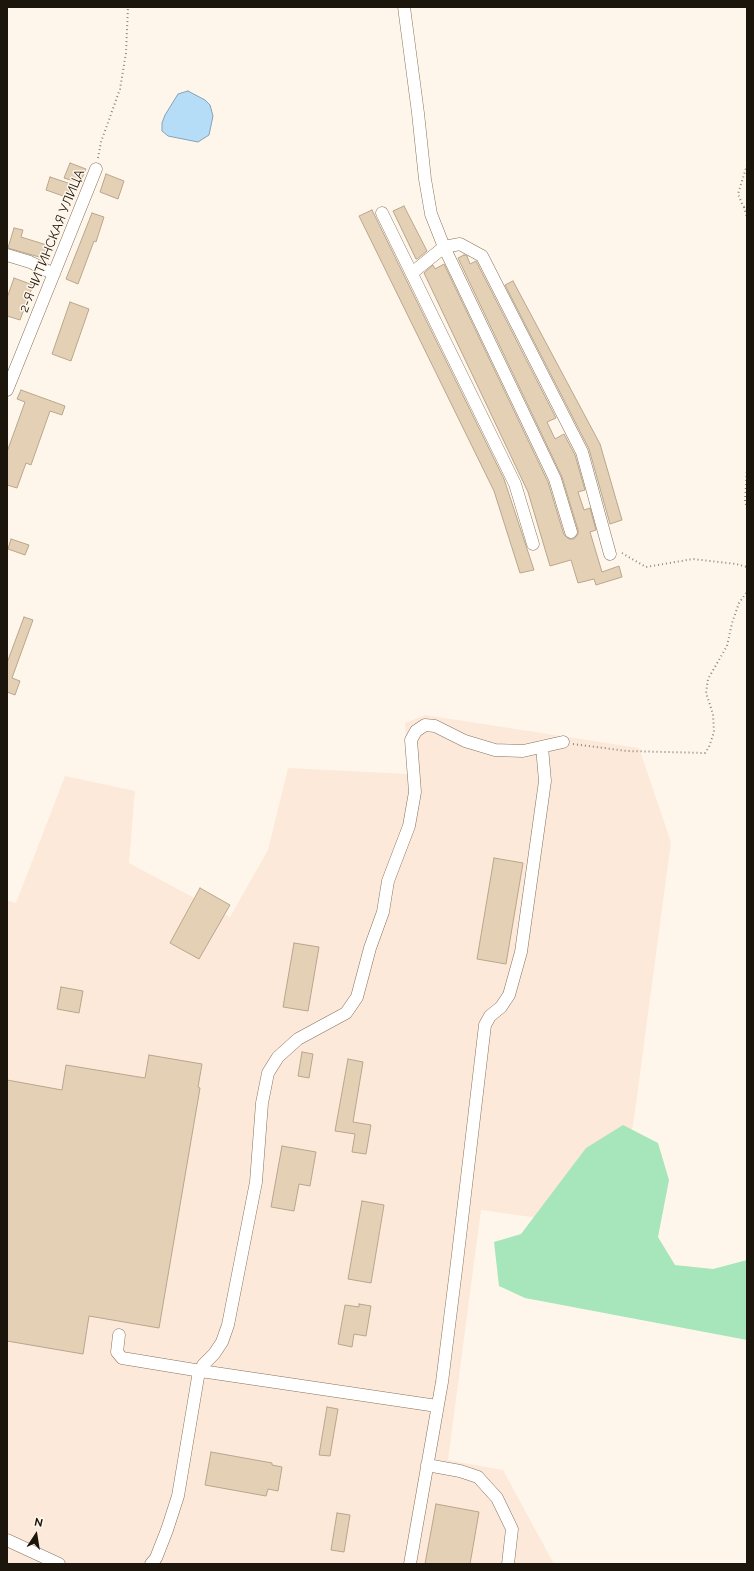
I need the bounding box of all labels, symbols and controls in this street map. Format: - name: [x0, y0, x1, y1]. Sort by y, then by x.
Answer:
- street label: 2-Я ЧИТИНСКАЯ УЛИЦА: [16, 167, 88, 315]
- north arrow: [16, 1515, 56, 1555]
- text: N: [33, 1516, 44, 1530]

